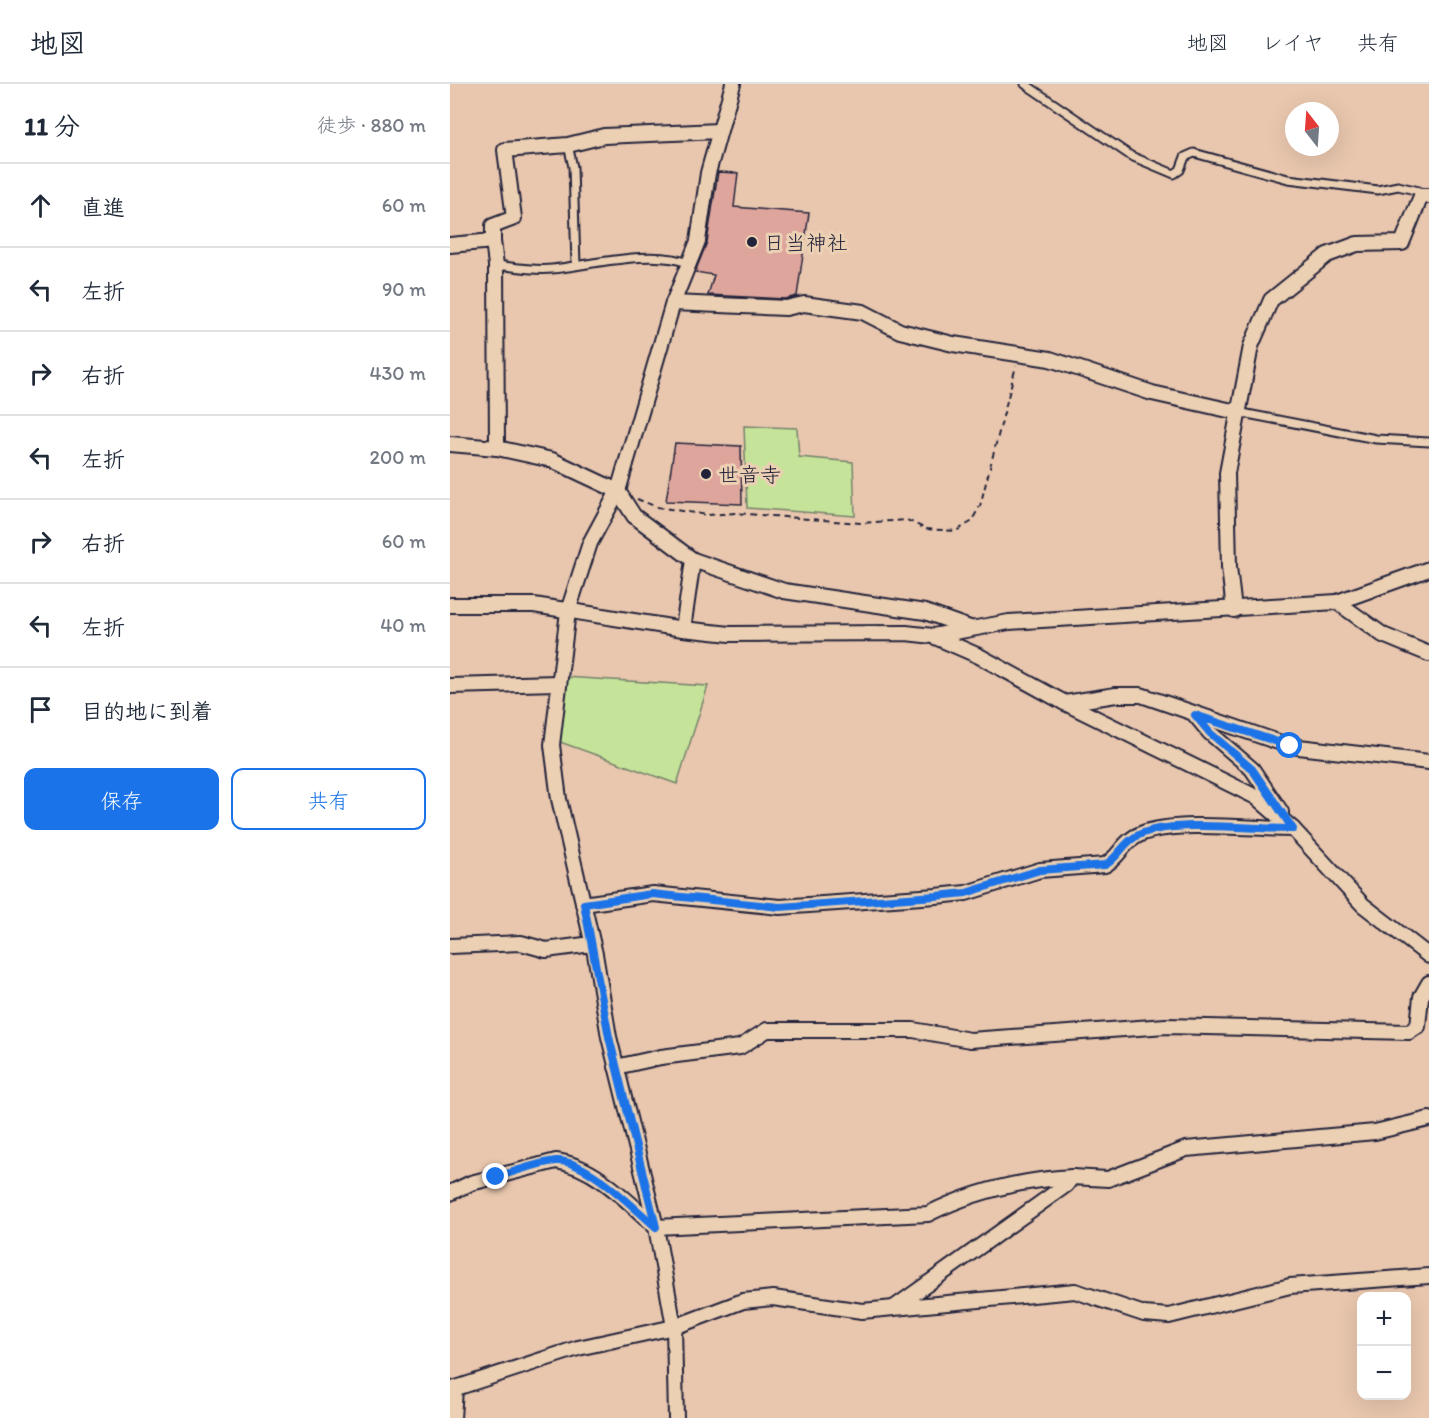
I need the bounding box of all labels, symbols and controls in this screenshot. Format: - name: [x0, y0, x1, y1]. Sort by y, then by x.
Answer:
- text: 地図: [30, 26, 86, 60]
- text: 地図: [1187, 30, 1229, 55]
- text: レイヤ: [1262, 30, 1324, 55]
- text: 共有: [1357, 30, 1399, 55]
- north arrow: [1285, 102, 1339, 156]
- text: 11 分: [24, 110, 80, 142]
- text: 徒歩 · 880 m: [317, 113, 426, 137]
- icon: ahead: [24, 189, 57, 222]
- text: 60 m: [382, 193, 426, 217]
- text: 直進: [81, 194, 125, 221]
- place label: 日当神社: [764, 230, 848, 255]
- marker: 日当神社: [745, 235, 759, 249]
- icon: left: [24, 273, 57, 306]
- text: 90 m: [382, 277, 426, 301]
- text: 左折: [81, 278, 125, 305]
- icon: right: [24, 357, 57, 390]
- text: 430 m: [369, 361, 426, 385]
- text: 右折: [81, 362, 125, 389]
- icon: left: [24, 441, 57, 474]
- text: 200 m: [370, 445, 426, 469]
- text: 左折: [81, 446, 125, 473]
- place label: 世音寺: [718, 462, 781, 487]
- marker: 世音寺: [699, 467, 713, 481]
- icon: right: [24, 525, 57, 558]
- text: 60 m: [382, 529, 426, 553]
- text: 右折: [81, 530, 125, 557]
- icon: left: [24, 609, 57, 642]
- text: 40 m: [380, 613, 426, 637]
- text: 左折: [81, 614, 125, 641]
- icon: arrive: [24, 693, 57, 726]
- text: 目的地に到着: [81, 698, 213, 725]
- route start: [1276, 732, 1302, 758]
- button: 保存: [24, 768, 219, 830]
- button: 共有: [231, 768, 426, 830]
- route end: [482, 1163, 508, 1189]
- map controls: [1357, 1292, 1411, 1400]
- button: +: [1357, 1292, 1411, 1346]
- button: −: [1357, 1346, 1411, 1400]

